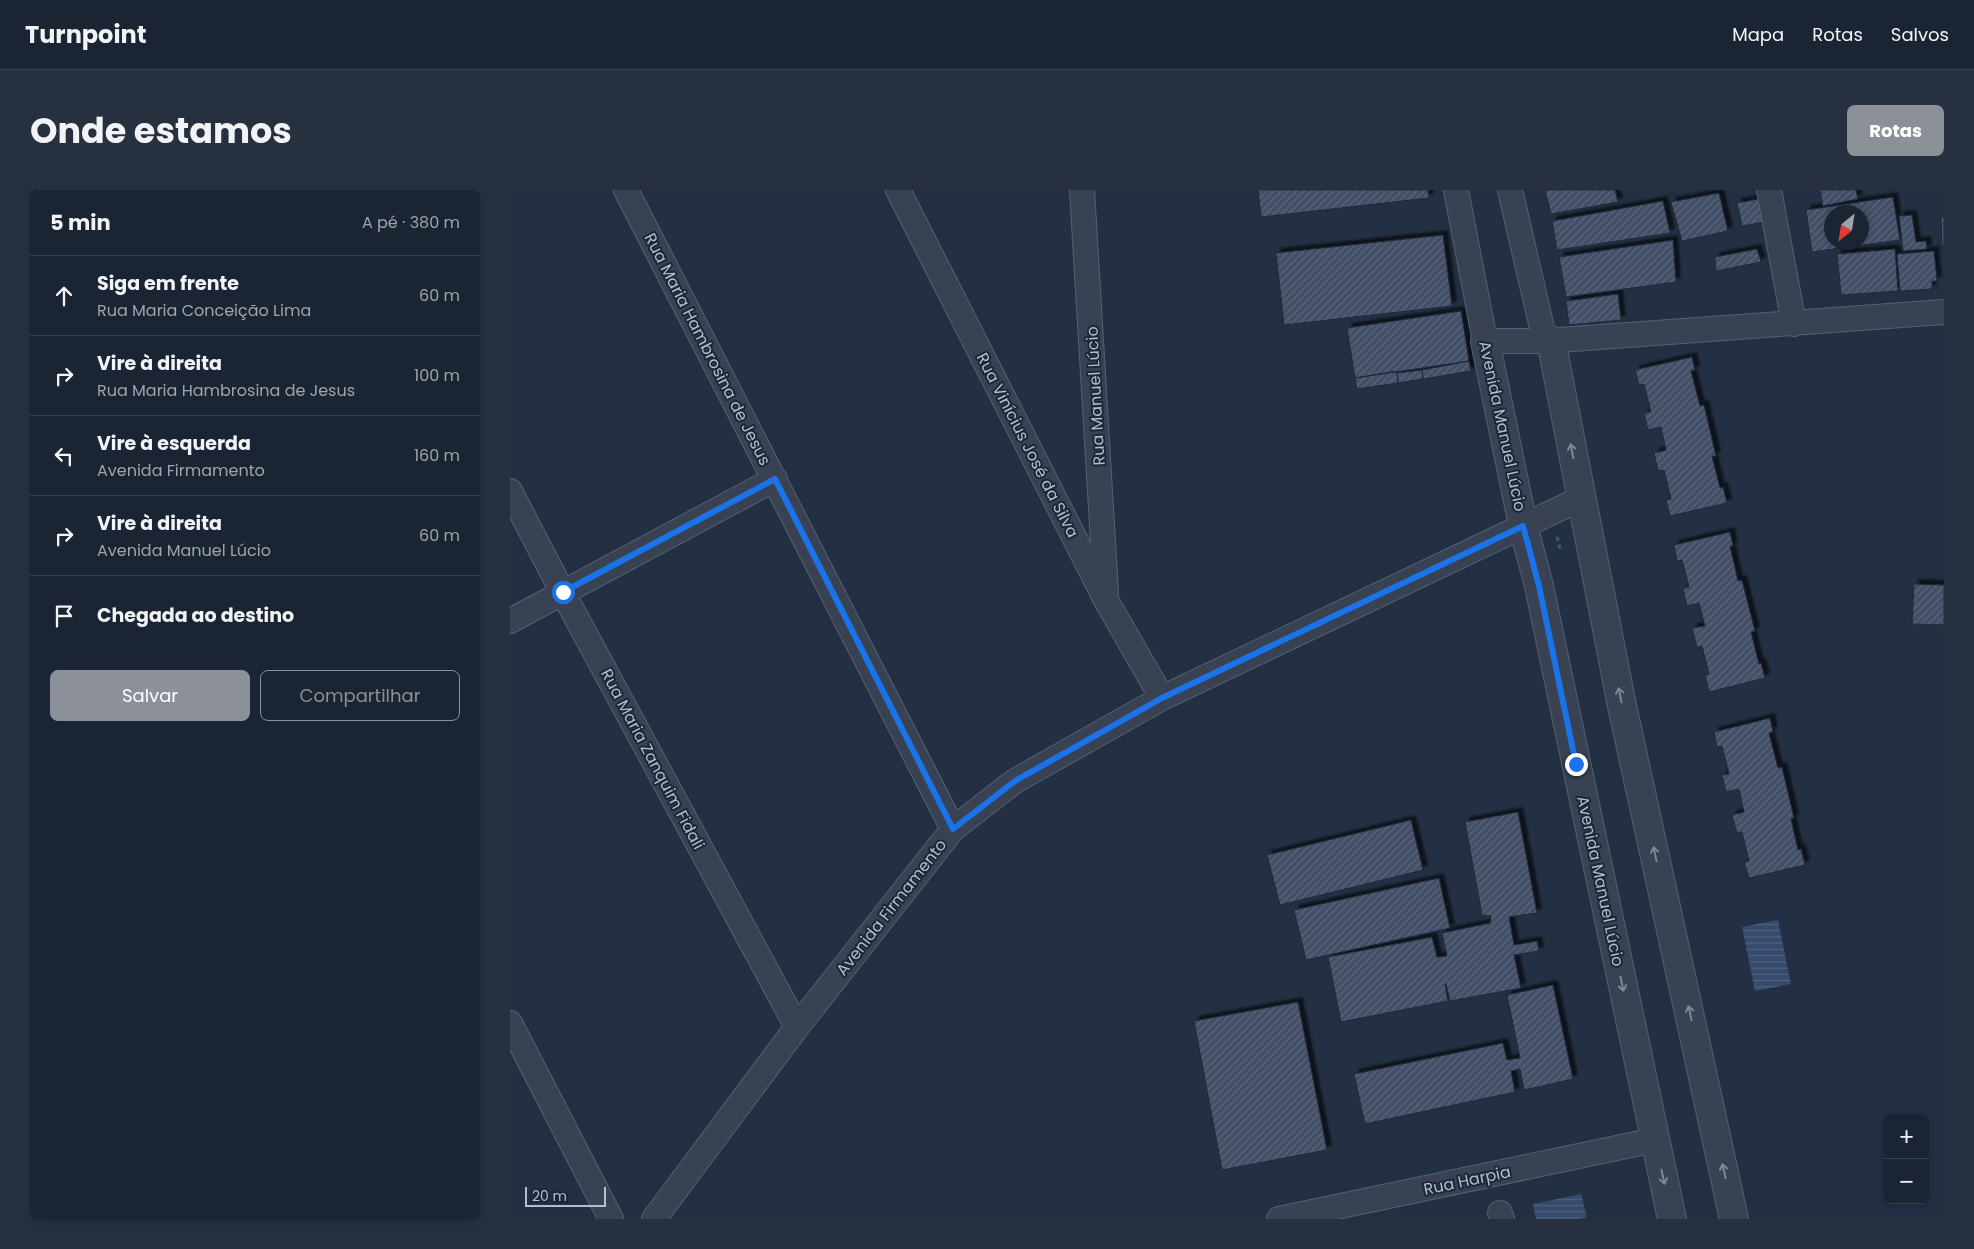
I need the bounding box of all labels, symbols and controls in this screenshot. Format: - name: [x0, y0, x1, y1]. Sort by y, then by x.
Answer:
- text: Turnpoint: [25, 18, 146, 51]
- text: Mapa: [1732, 22, 1784, 47]
- text: Rotas: [1812, 22, 1863, 47]
- text: Salvos: [1891, 22, 1949, 47]
- button: Rotas: [1847, 105, 1944, 156]
- text: Onde estamos: [30, 106, 292, 155]
- north arrow: [1824, 205, 1869, 250]
- text: 5 min: [50, 208, 111, 237]
- text: A pé · 380 m: [362, 211, 460, 234]
- street label: Rua Maria Hambrosina de Jesus: [639, 229, 776, 469]
- text: Siga em frente: [97, 270, 239, 297]
- icon: ahead: [50, 282, 78, 310]
- text: 60 m: [419, 284, 460, 307]
- text: Rua Maria Conceição Lima: [97, 299, 311, 322]
- street label: Rua Manuel Lúcio: [1080, 326, 1111, 466]
- street label: Avenida Manuel Lúcio: [1473, 339, 1532, 514]
- street label: Rua Vinícius José da Silva: [971, 349, 1084, 542]
- text: Vire à direita: [97, 350, 222, 377]
- icon: right: [50, 362, 78, 390]
- text: 100 m: [414, 364, 460, 387]
- text: Rua Maria Hambrosina de Jesus: [97, 379, 355, 402]
- text: Vire à esquerda: [97, 430, 251, 457]
- icon: left: [50, 442, 78, 470]
- one-way arrow: [1567, 443, 1577, 459]
- text: 160 m: [414, 444, 460, 467]
- text: Avenida Firmamento: [97, 459, 265, 482]
- text: Vire à direita: [97, 510, 222, 537]
- icon: right: [50, 522, 78, 550]
- text: 60 m: [419, 524, 460, 547]
- text: Avenida Manuel Lúcio: [97, 539, 271, 562]
- route start: [552, 581, 575, 604]
- icon: arrive: [50, 602, 78, 630]
- text: Chegada ao destino: [97, 602, 294, 629]
- street label: Rua Maria Zanquim Fidali: [595, 665, 710, 854]
- button: Salvar: [50, 670, 250, 721]
- button: Compartilhar: [260, 670, 460, 721]
- one-way arrow: [1615, 687, 1624, 703]
- route end: [1565, 753, 1588, 776]
- street label: Avenida Manuel Lúcio: [1571, 794, 1630, 969]
- street label: Avenida Firmamento: [831, 834, 952, 980]
- one-way arrow: [1650, 846, 1659, 862]
- one-way arrow: [1618, 975, 1628, 991]
- one-way arrow: [1684, 1005, 1694, 1021]
- map controls: [1884, 1114, 1929, 1204]
- button: +: [1884, 1114, 1929, 1159]
- button: −: [1884, 1159, 1929, 1204]
- street label: Rua Harpia: [1421, 1160, 1513, 1201]
- one-way arrow: [1719, 1164, 1728, 1180]
- one-way arrow: [1659, 1168, 1668, 1184]
- scale bar: [525, 1184, 606, 1207]
- text: 20 m: [532, 1186, 567, 1206]

